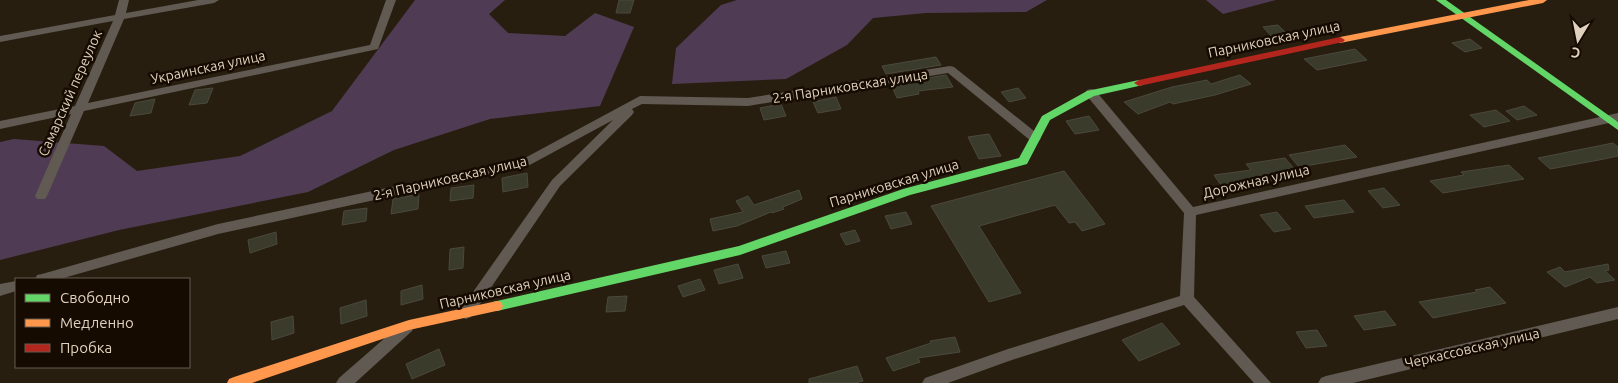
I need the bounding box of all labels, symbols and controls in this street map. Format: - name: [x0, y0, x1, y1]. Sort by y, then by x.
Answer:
- north arrow: [1553, 15, 1603, 65]
- street label: Парниковская улица: [1207, 17, 1341, 61]
- street label: Самарский переулок: [35, 27, 105, 159]
- text: С: [1570, 44, 1582, 61]
- street label: Украинская улица: [149, 47, 267, 87]
- street label: 2-я Парниковская улица: [771, 66, 929, 106]
- street label: 2-я Парниковская улица: [372, 153, 528, 203]
- street label: Парниковская улица: [827, 156, 961, 210]
- street label: Дорожная улица: [1201, 161, 1311, 201]
- street label: Парниковская улица: [438, 266, 572, 312]
- legend: [15, 278, 190, 368]
- text: Свободно: [60, 289, 130, 306]
- text: Медленно: [60, 314, 134, 331]
- street label: Черкассовская улица: [1403, 325, 1541, 371]
- text: Пробка: [60, 339, 112, 356]

